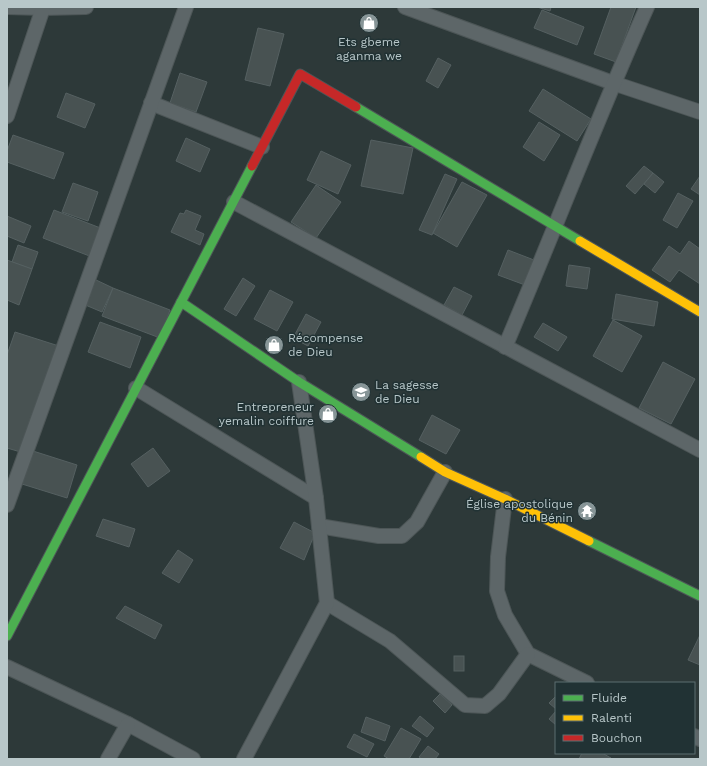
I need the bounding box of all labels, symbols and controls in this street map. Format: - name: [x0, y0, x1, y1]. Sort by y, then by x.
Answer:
- shop icon: Ets gbeme aganma we: [358, 12, 380, 34]
- place label: Ets gbeme aganma we: [336, 35, 402, 63]
- place label: Récompense de Dieu: [288, 331, 363, 359]
- shop icon: Récompense de Dieu: [263, 334, 285, 356]
- place label: La sagesse de Dieu: [375, 378, 439, 406]
- school or university icon: La sagesse de Dieu: [350, 381, 372, 403]
- place label: Entrepreneur yemalin coiffure: [219, 400, 314, 428]
- shop icon: Entrepreneur yemalin coiffure: [317, 403, 339, 425]
- place label: Église apostolique du Bénin: [466, 497, 573, 525]
- temple icon: Église apostolique du Bénin: [576, 500, 598, 522]
- legend: [555, 682, 695, 754]
- text: Fluide: [591, 691, 627, 705]
- text: Ralenti: [591, 711, 632, 725]
- text: Bouchon: [591, 731, 642, 745]

